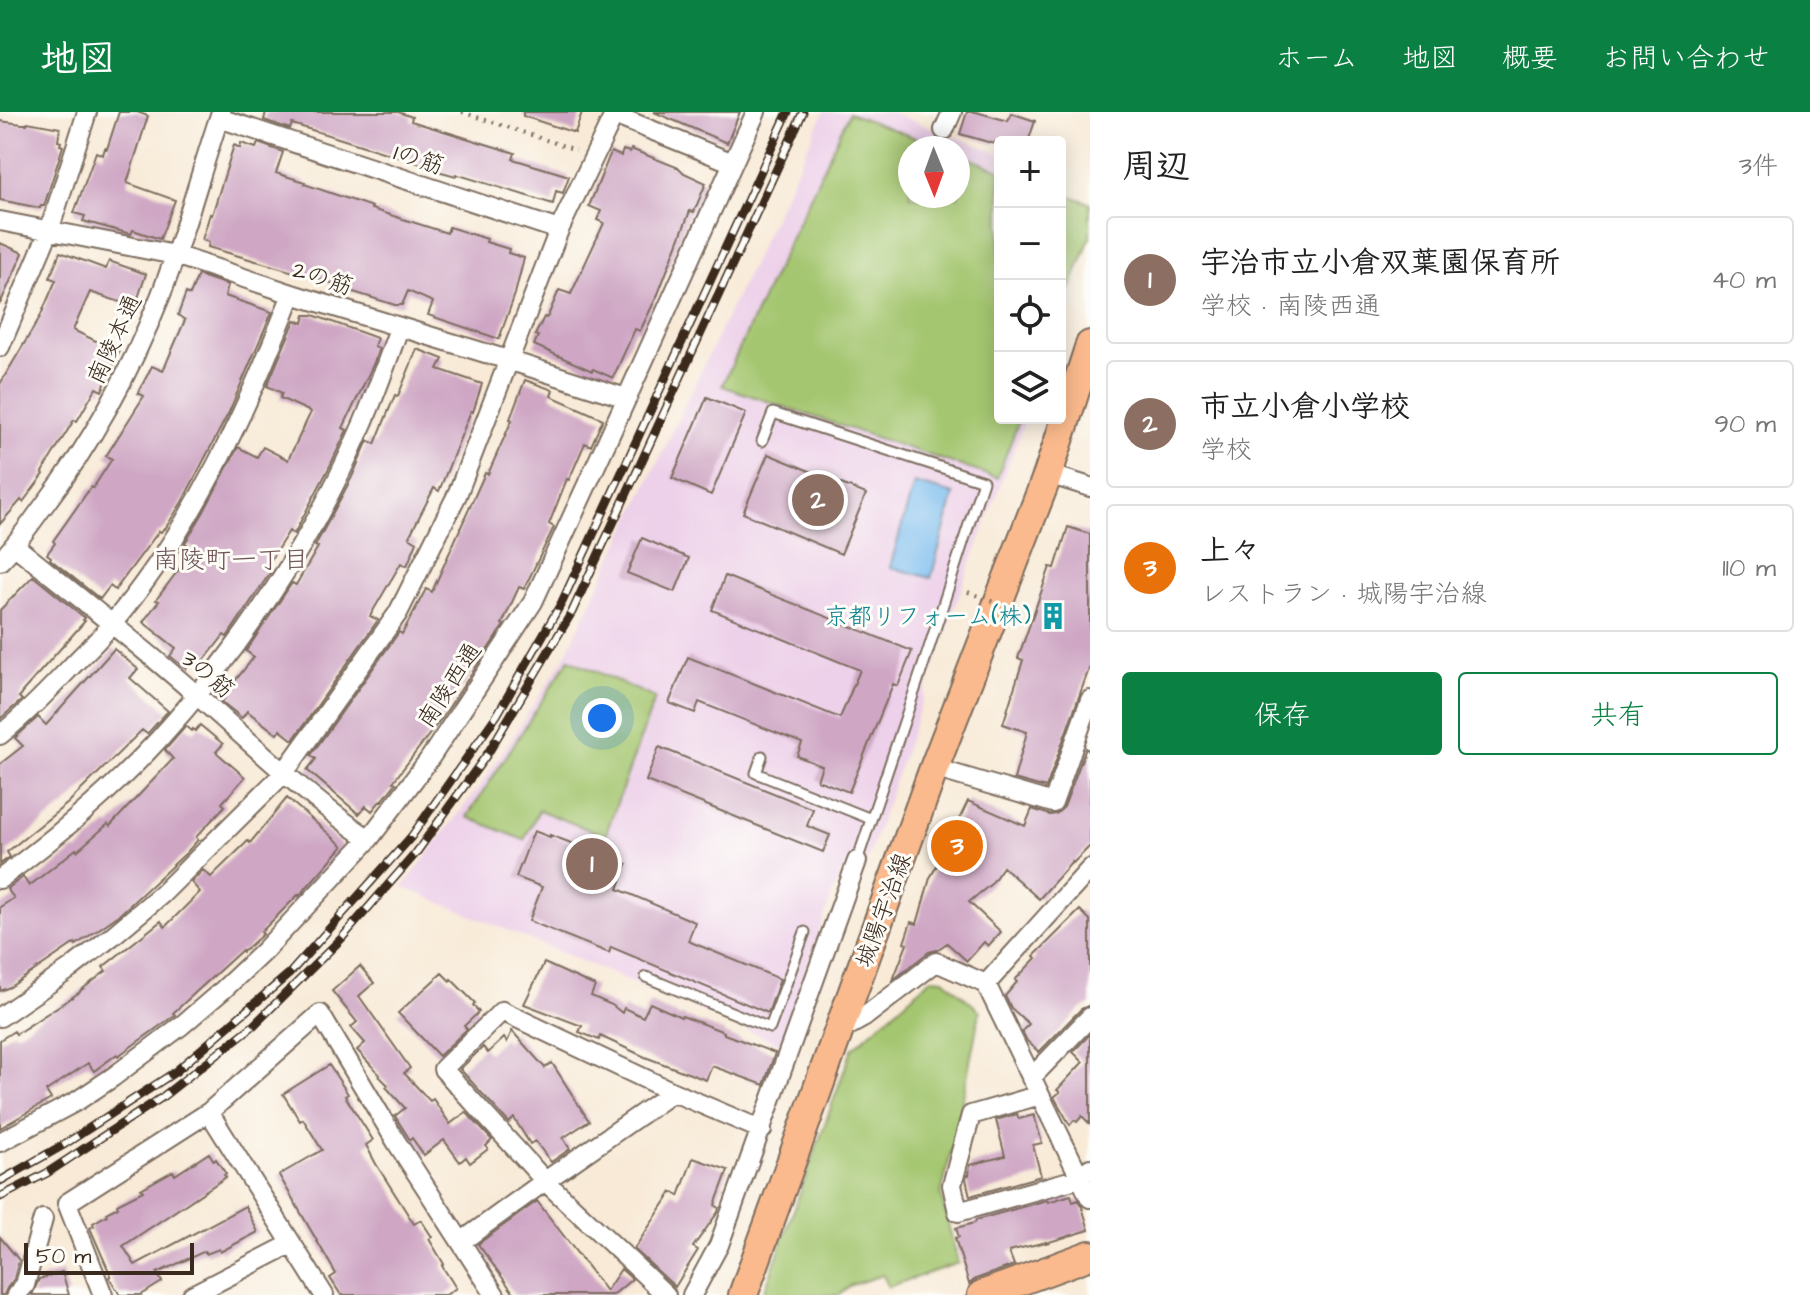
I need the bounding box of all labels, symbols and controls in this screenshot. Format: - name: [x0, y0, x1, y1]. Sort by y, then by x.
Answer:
- text: 地図: [40, 34, 116, 86]
- text: ホーム: [1275, 39, 1358, 78]
- text: 地図: [1402, 39, 1458, 78]
- text: 概要: [1502, 39, 1558, 78]
- text: お問い合わせ: [1602, 39, 1770, 78]
- street label: 1の筋: [389, 136, 448, 184]
- north arrow: [898, 136, 970, 208]
- map controls: [994, 136, 1066, 424]
- button: +: [994, 136, 1066, 208]
- text: 周辺: [1122, 143, 1190, 191]
- text: 3件: [1739, 148, 1778, 184]
- button: −: [994, 208, 1066, 280]
- text: 宇治市立小倉双葉園保育所: [1200, 242, 1560, 284]
- street label: 2の筋: [288, 253, 357, 305]
- text: 1: [1148, 262, 1152, 298]
- text: 40 m: [1711, 262, 1776, 298]
- button: locate: [994, 280, 1066, 352]
- text: 学校 · 南陵西通: [1200, 288, 1380, 324]
- street label: 南陵本通: [79, 289, 151, 390]
- button: layers: [994, 352, 1066, 424]
- text: 市立小倉小学校: [1200, 386, 1410, 428]
- text: 2: [1143, 406, 1157, 442]
- text: 90 m: [1714, 406, 1776, 442]
- text: 学校: [1200, 432, 1252, 468]
- pin: 2: [792, 470, 844, 530]
- text: 上々: [1200, 530, 1260, 572]
- district label: 南陵町一丁目: [153, 542, 309, 578]
- text: 3: [1143, 550, 1157, 586]
- text: 110 m: [1722, 550, 1776, 586]
- text: レストラン · 城陽宇治線: [1200, 576, 1487, 612]
- place label: 京都リフォーム(株): [824, 600, 1031, 634]
- building icon: 京都リフォーム(株): [1038, 601, 1068, 631]
- street label: 南陵西通: [409, 636, 490, 735]
- street label: 3の筋: [173, 642, 241, 707]
- button: 保存: [1122, 672, 1442, 755]
- button: 共有: [1458, 672, 1778, 755]
- your location: [582, 698, 622, 738]
- pin: 3: [931, 816, 983, 876]
- pin: 1: [566, 834, 618, 894]
- street label: 城陽宇治線: [847, 848, 920, 973]
- scale bar: [24, 1239, 194, 1275]
- text: 50 m: [36, 1241, 91, 1272]

